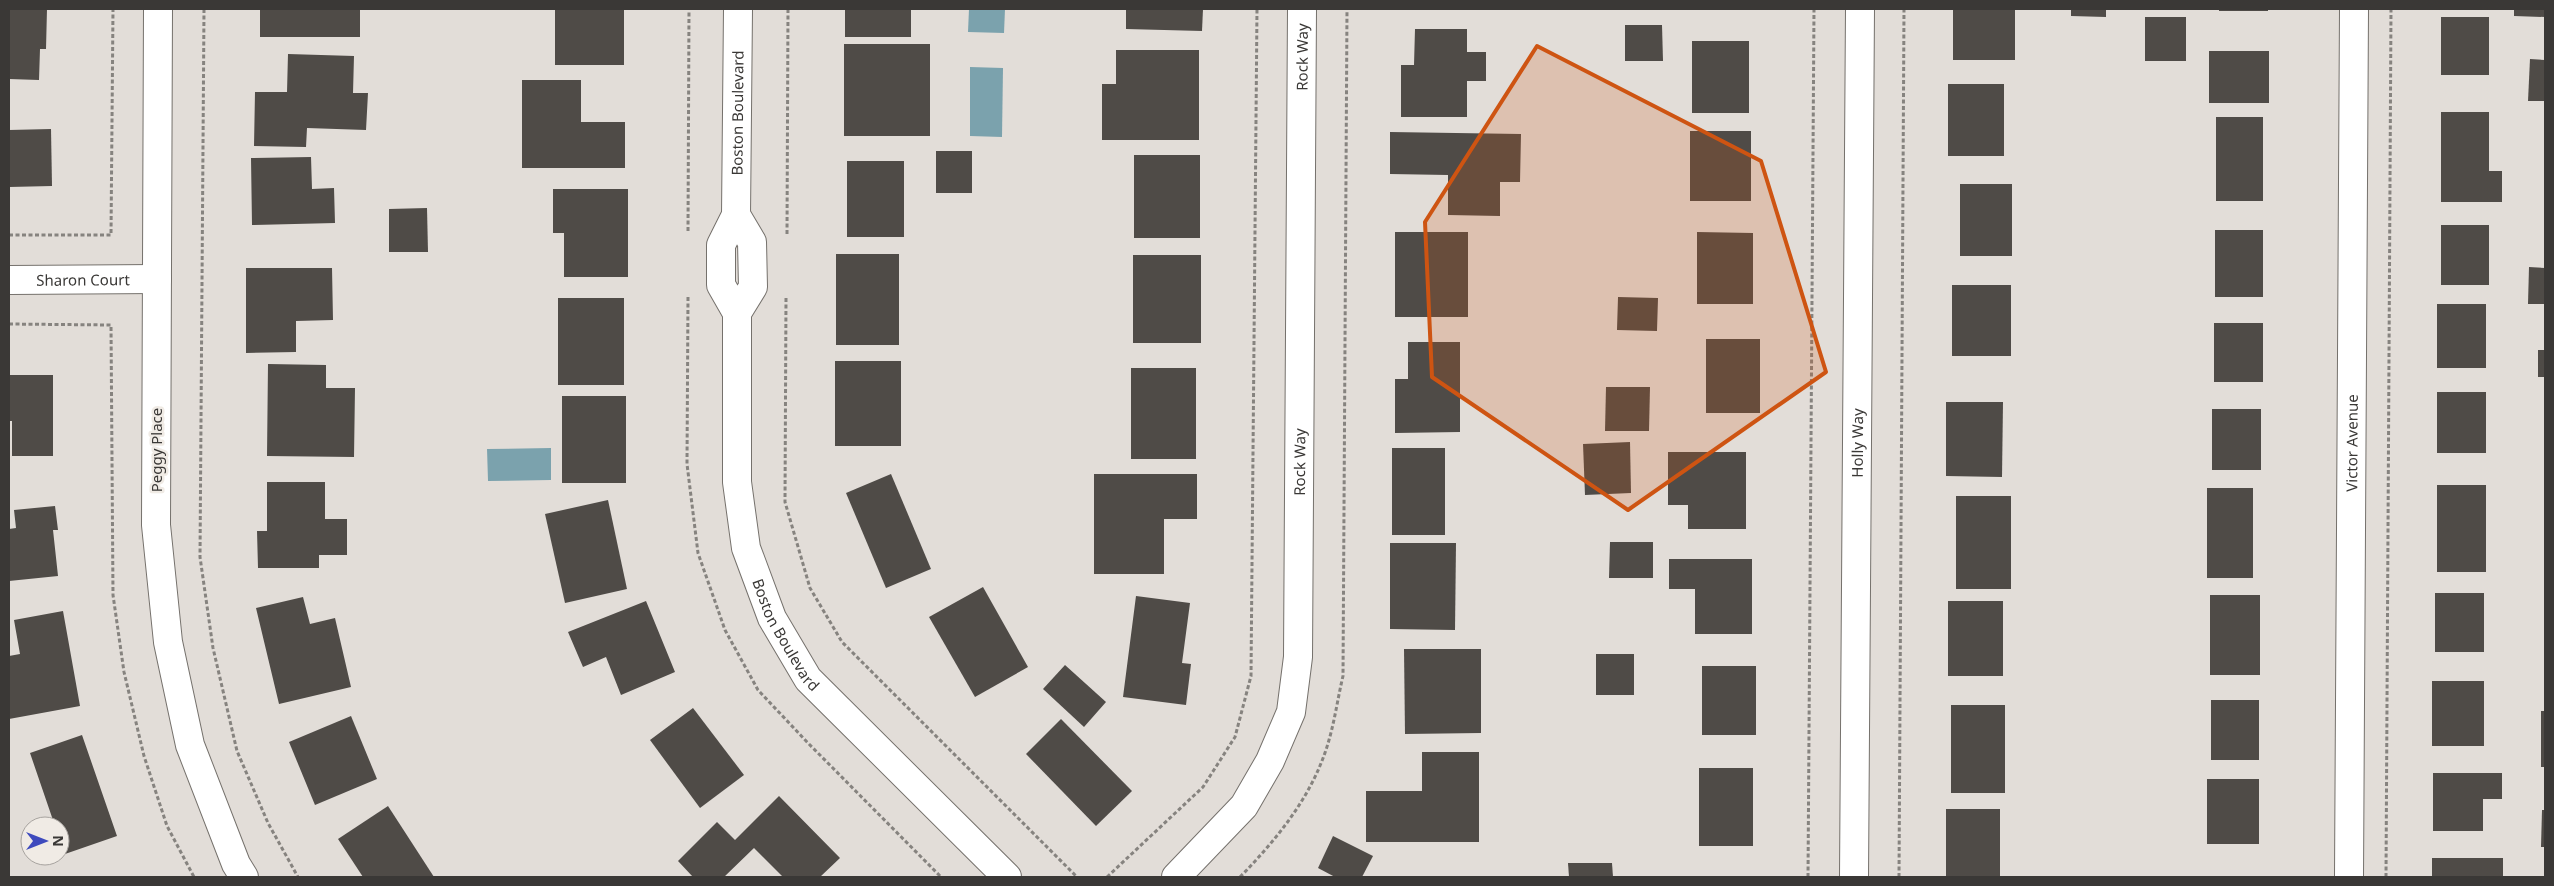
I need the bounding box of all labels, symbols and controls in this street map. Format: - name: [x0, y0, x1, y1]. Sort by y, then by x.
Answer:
- street label: Rock Way: [1291, 23, 1312, 91]
- street label: Boston Boulevard: [726, 50, 748, 176]
- street label: Sharon Court: [36, 269, 130, 290]
- street label: Victor Avenue: [2341, 394, 2362, 492]
- street label: Peggy Place: [146, 408, 166, 492]
- street label: Holly Way: [1847, 408, 1867, 478]
- street label: Rock Way: [1289, 428, 1309, 496]
- street label: Boston Boulevard: [748, 576, 824, 695]
- north arrow: [20, 816, 70, 866]
- text: N: [49, 835, 68, 847]

